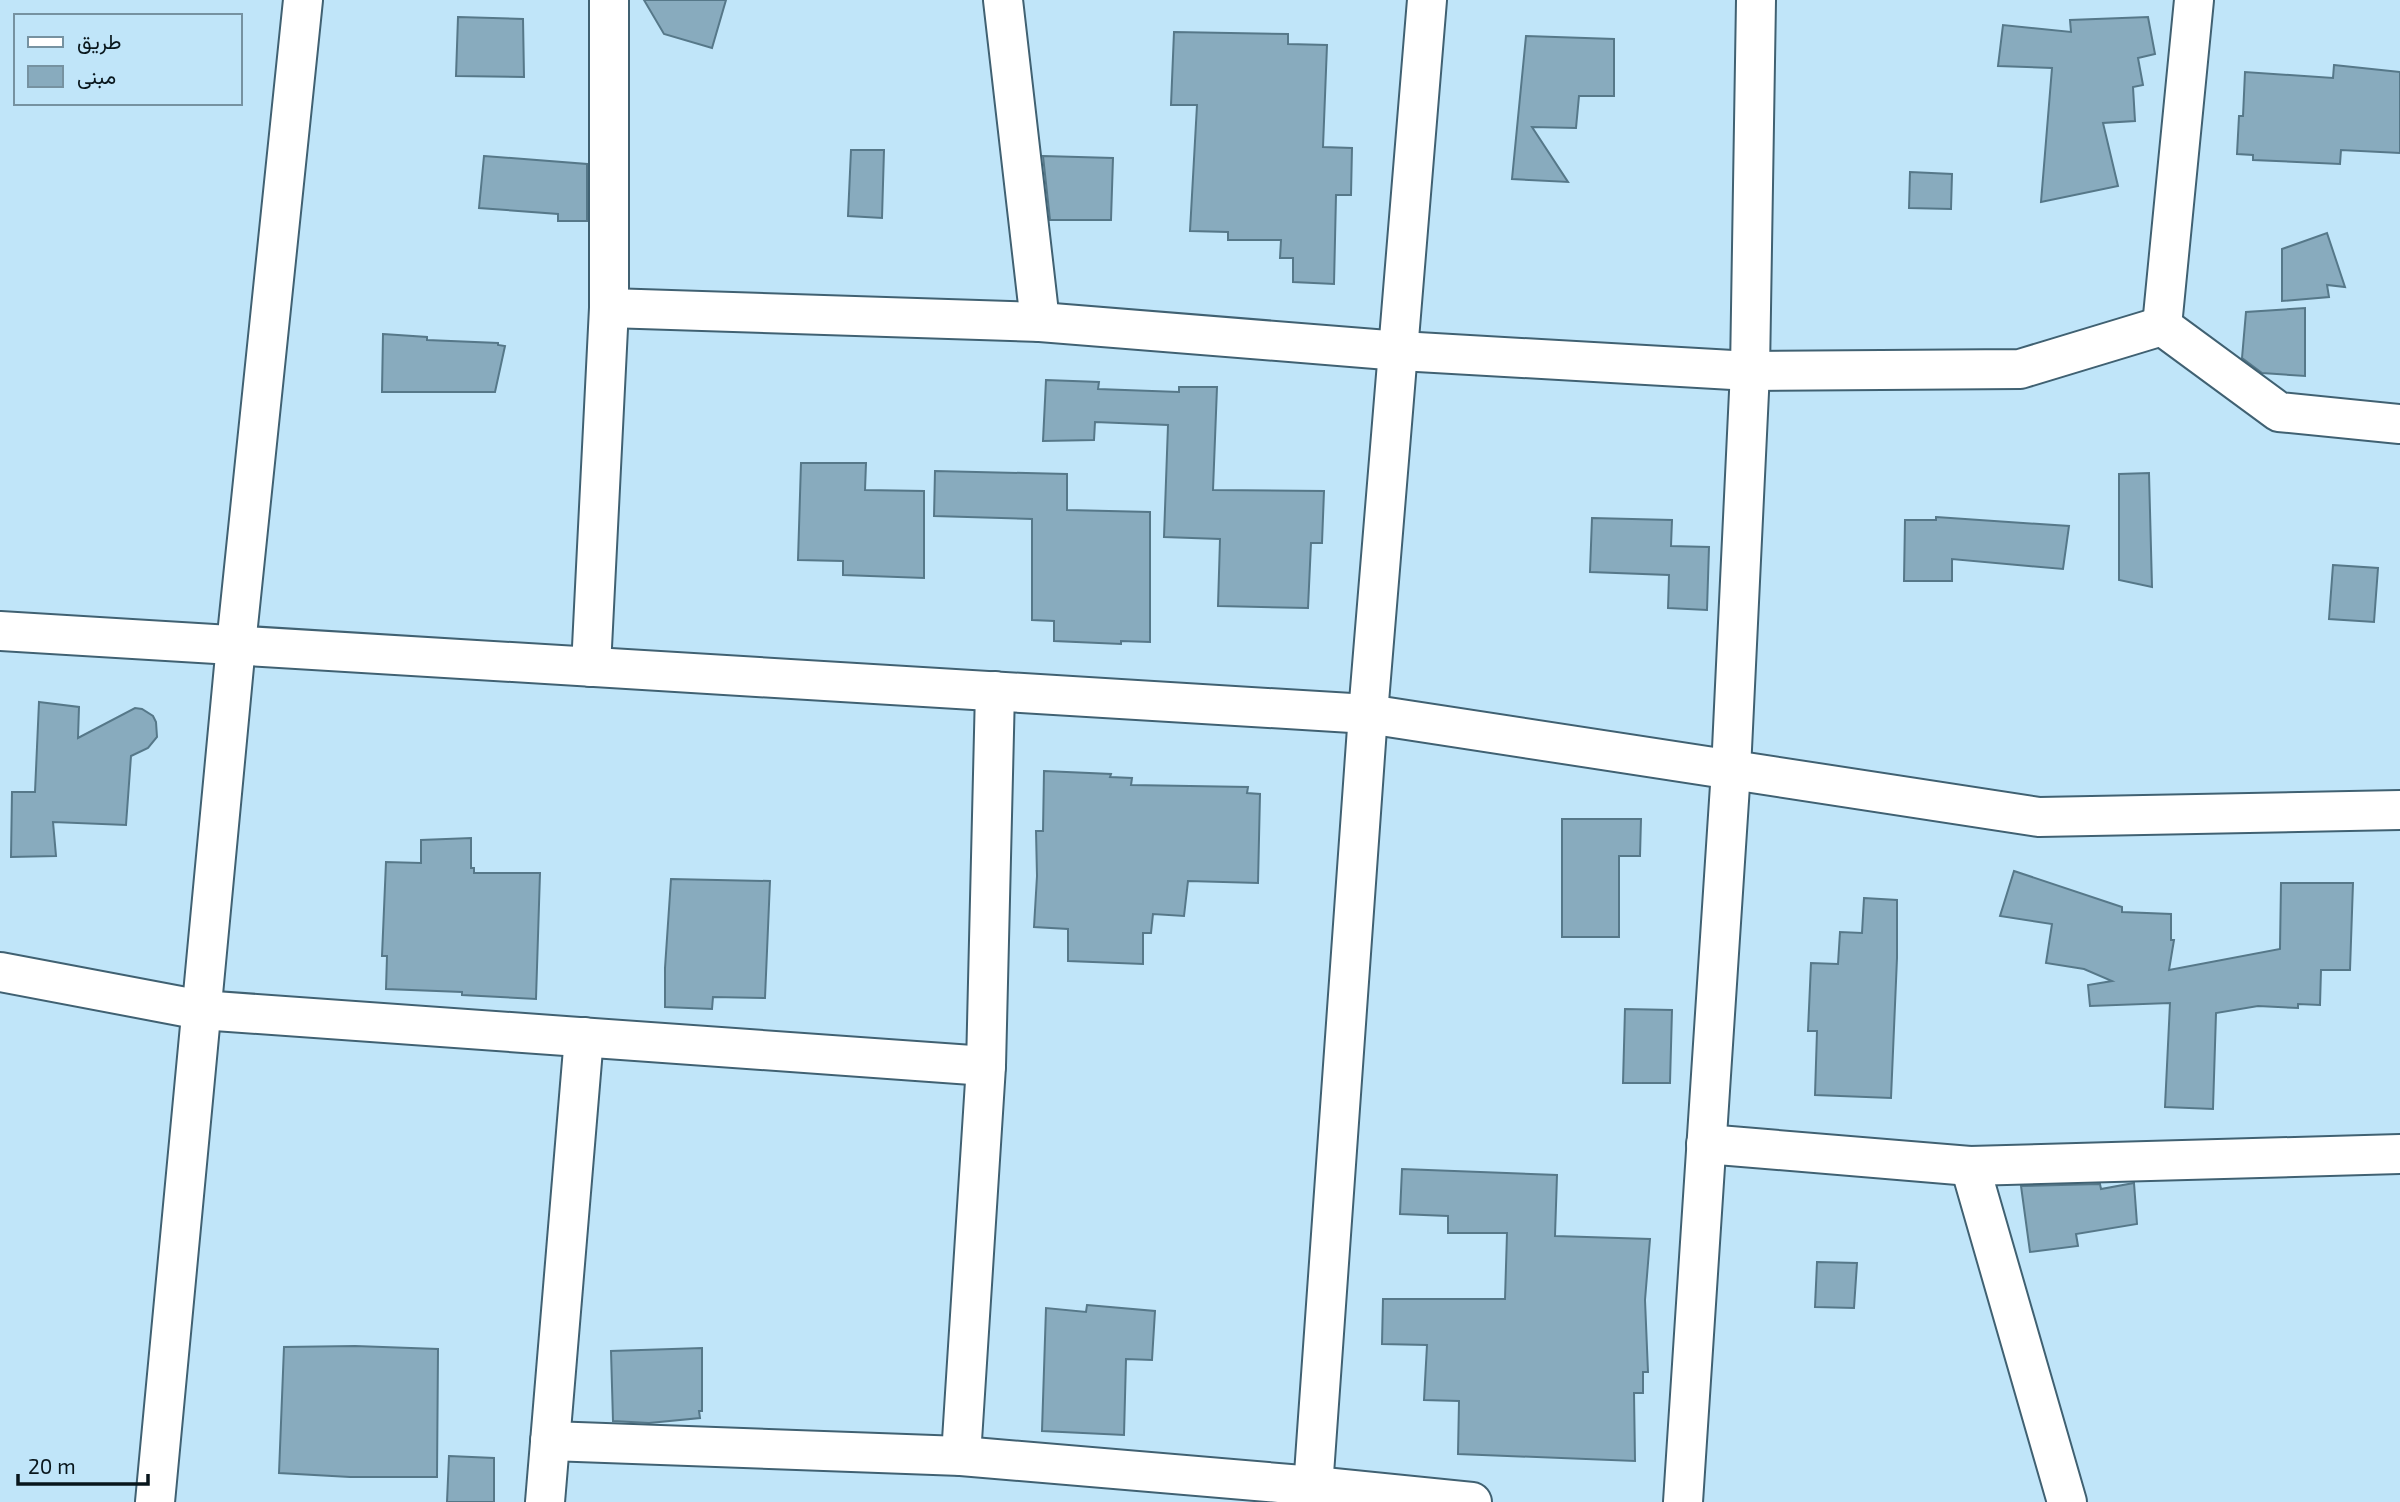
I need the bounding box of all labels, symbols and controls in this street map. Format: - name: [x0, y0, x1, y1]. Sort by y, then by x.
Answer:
- legend: [14, 14, 242, 105]
- text: طريق: [77, 28, 122, 55]
- text: مبنى: [77, 63, 116, 89]
- scale bar: [18, 1442, 147, 1486]
- text: 20 m: [28, 1453, 76, 1478]

